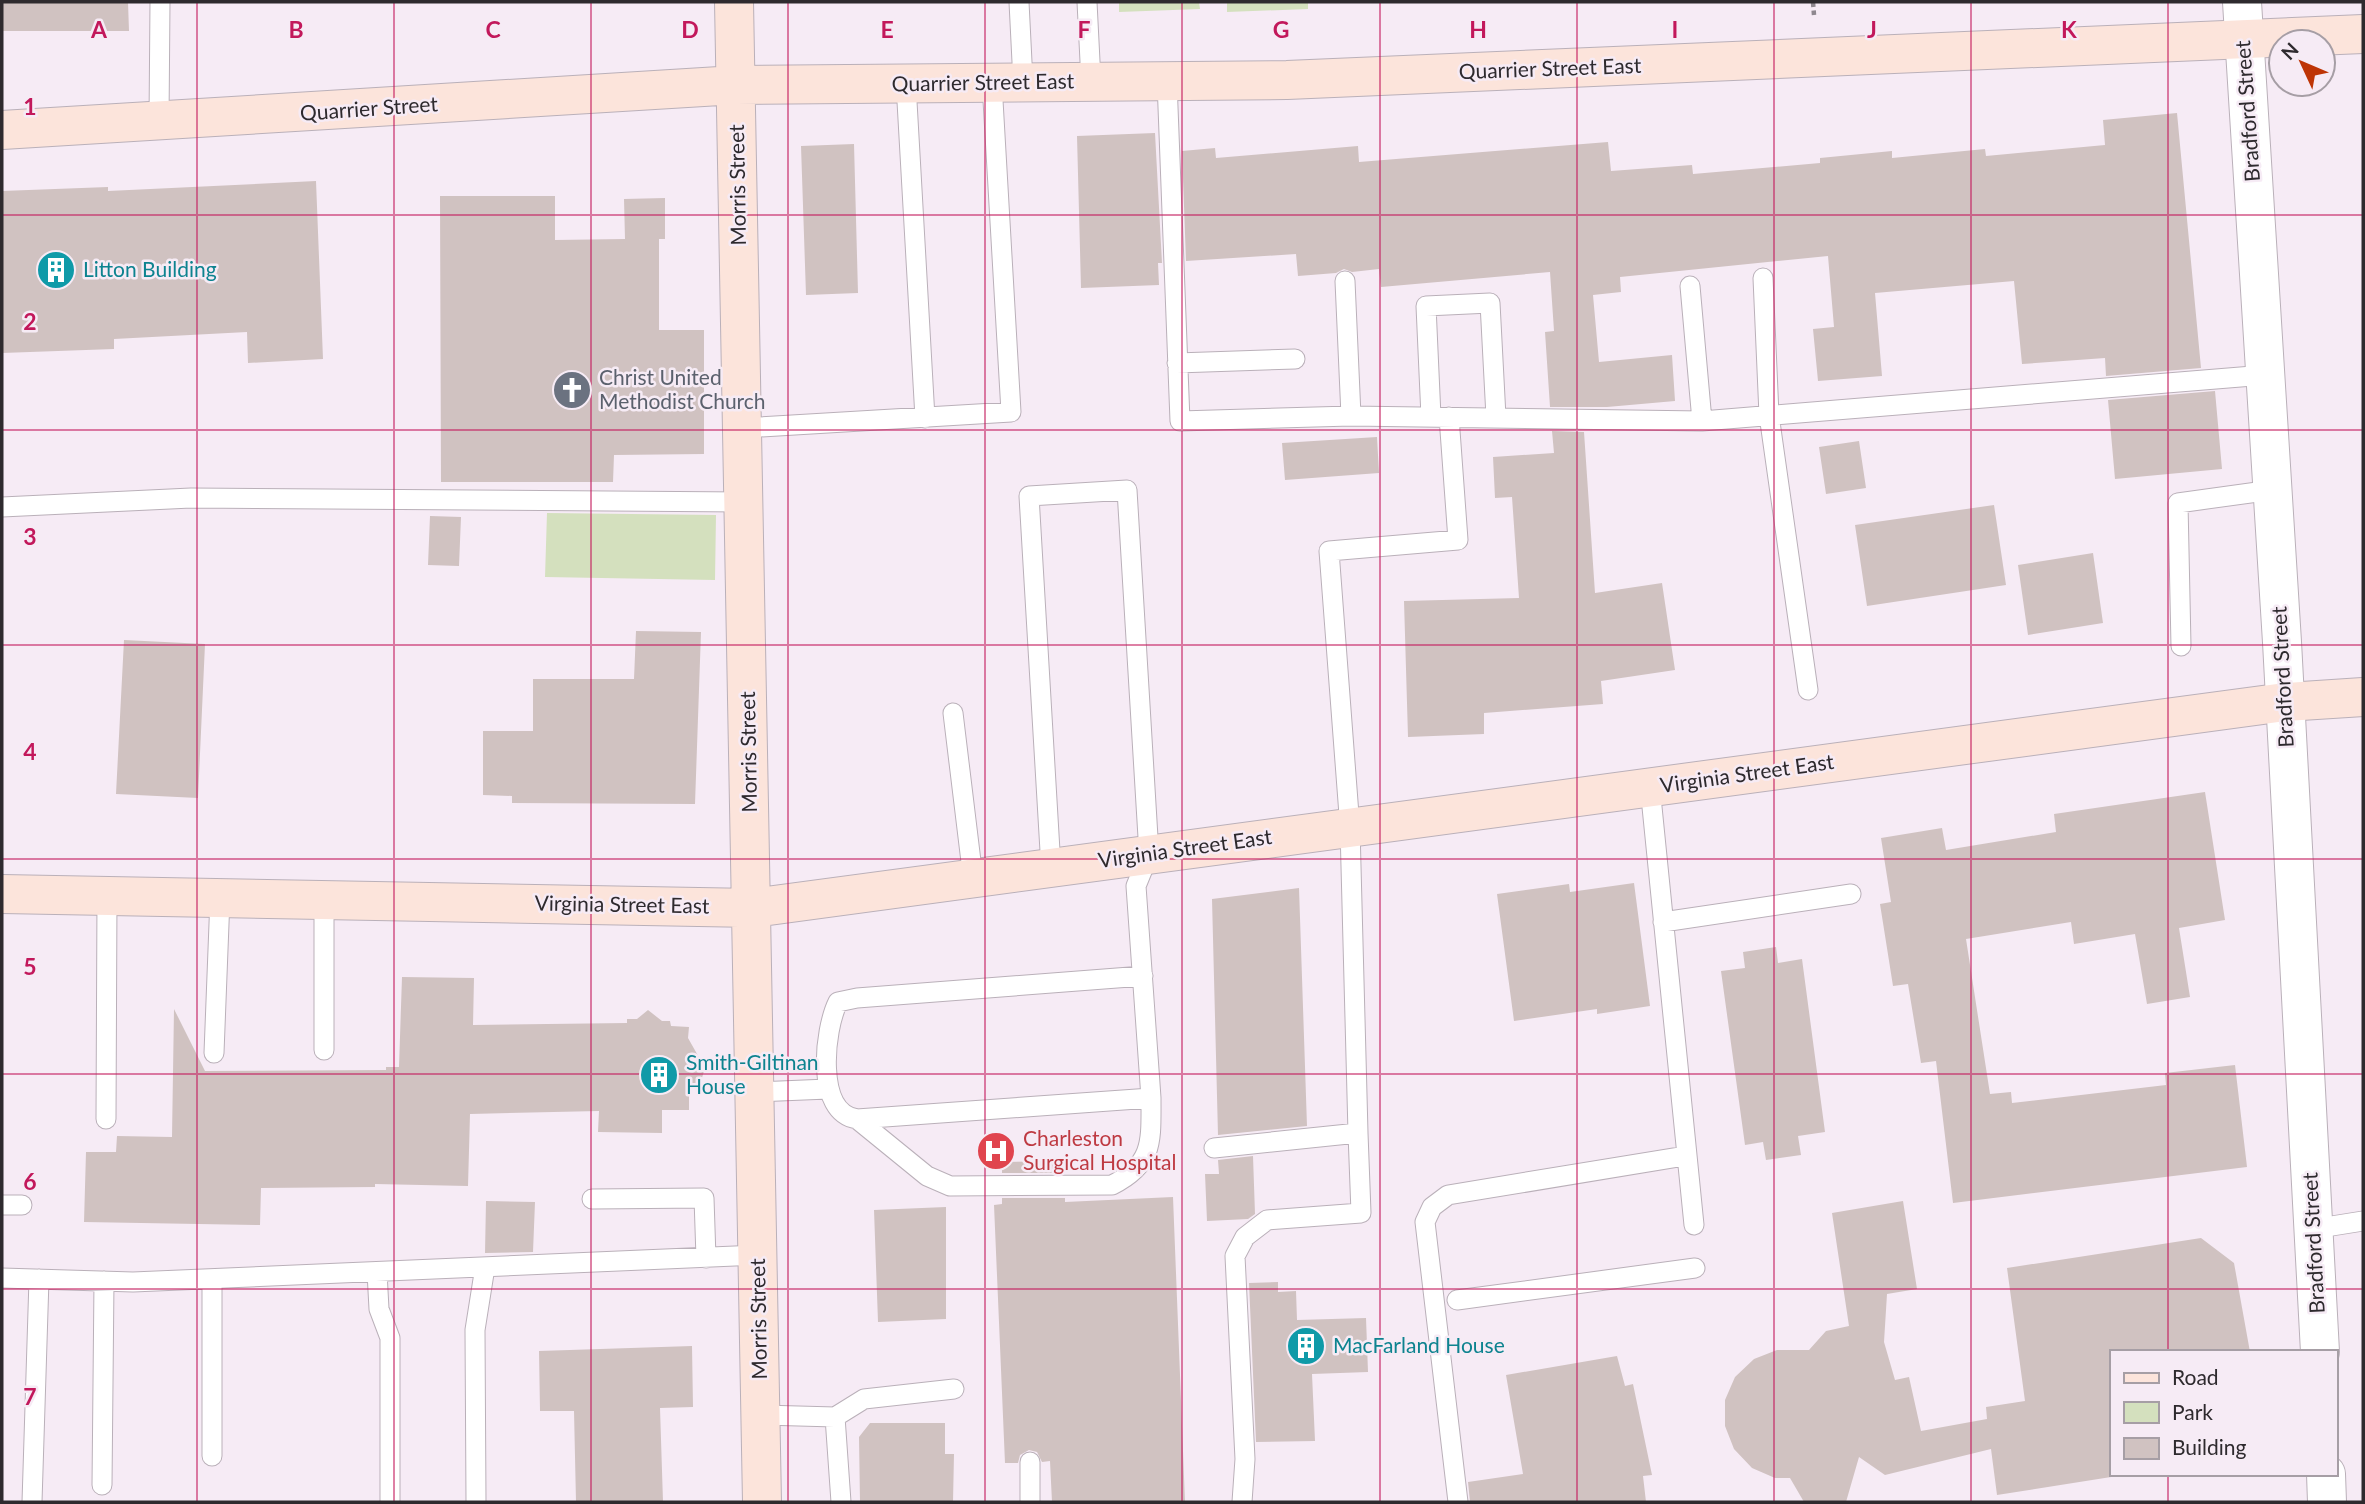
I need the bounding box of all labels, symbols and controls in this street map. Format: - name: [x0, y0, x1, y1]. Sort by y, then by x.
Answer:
- text: A: [90, 15, 108, 43]
- text: B: [288, 15, 304, 43]
- text: C: [485, 15, 501, 43]
- text: D: [681, 15, 699, 43]
- text: E: [880, 15, 894, 43]
- text: F: [1077, 15, 1091, 43]
- text: G: [1273, 15, 1289, 43]
- text: H: [1469, 15, 1487, 43]
- text: I: [1672, 15, 1678, 43]
- text: J: [1867, 15, 1877, 43]
- text: K: [2061, 15, 2077, 43]
- north arrow: [2267, 28, 2337, 98]
- text: N: [2276, 38, 2303, 64]
- street label: Bradford Street: [2229, 39, 2264, 183]
- street label: Quarrier Street East: [1458, 52, 1642, 83]
- street label: Quarrier Street East: [892, 67, 1075, 96]
- street label: Quarrier Street: [299, 90, 439, 125]
- text: 1: [23, 92, 37, 120]
- street label: Morris Street: [723, 124, 750, 246]
- building icon: Litton Building: [35, 249, 77, 291]
- place label: Litton Building: [83, 256, 217, 281]
- text: 2: [23, 307, 37, 335]
- place label: Christ United Methodist Church: [599, 364, 766, 413]
- church icon: Christ United Methodist Church: [551, 369, 593, 411]
- text: 3: [23, 522, 37, 550]
- street label: Bradford Street: [2265, 605, 2298, 748]
- street label: Morris Street: [734, 691, 761, 813]
- text: 4: [23, 737, 37, 765]
- street label: Virginia Street East: [1658, 748, 1836, 797]
- street label: Virginia Street East: [1096, 823, 1274, 872]
- street label: Virginia Street East: [534, 889, 710, 918]
- text: 5: [23, 952, 37, 980]
- place label: Smith-Giltinan House: [686, 1049, 819, 1098]
- building icon: Smith-Giltinan House: [638, 1054, 680, 1096]
- place label: Charleston Surgical Hospital: [1023, 1125, 1177, 1174]
- hospital icon: Charleston Surgical Hospital: [975, 1130, 1017, 1172]
- text: 6: [23, 1167, 37, 1195]
- street label: Bradford Street: [2296, 1171, 2329, 1314]
- street label: Morris Street: [744, 1258, 771, 1380]
- building icon: MacFarland House: [1285, 1325, 1327, 1367]
- place label: MacFarland House: [1333, 1332, 1505, 1357]
- legend: [2110, 1350, 2337, 1476]
- text: Road: [2172, 1364, 2219, 1389]
- text: 7: [23, 1382, 37, 1410]
- text: Park: [2172, 1399, 2213, 1424]
- text: Building: [2172, 1434, 2247, 1459]

